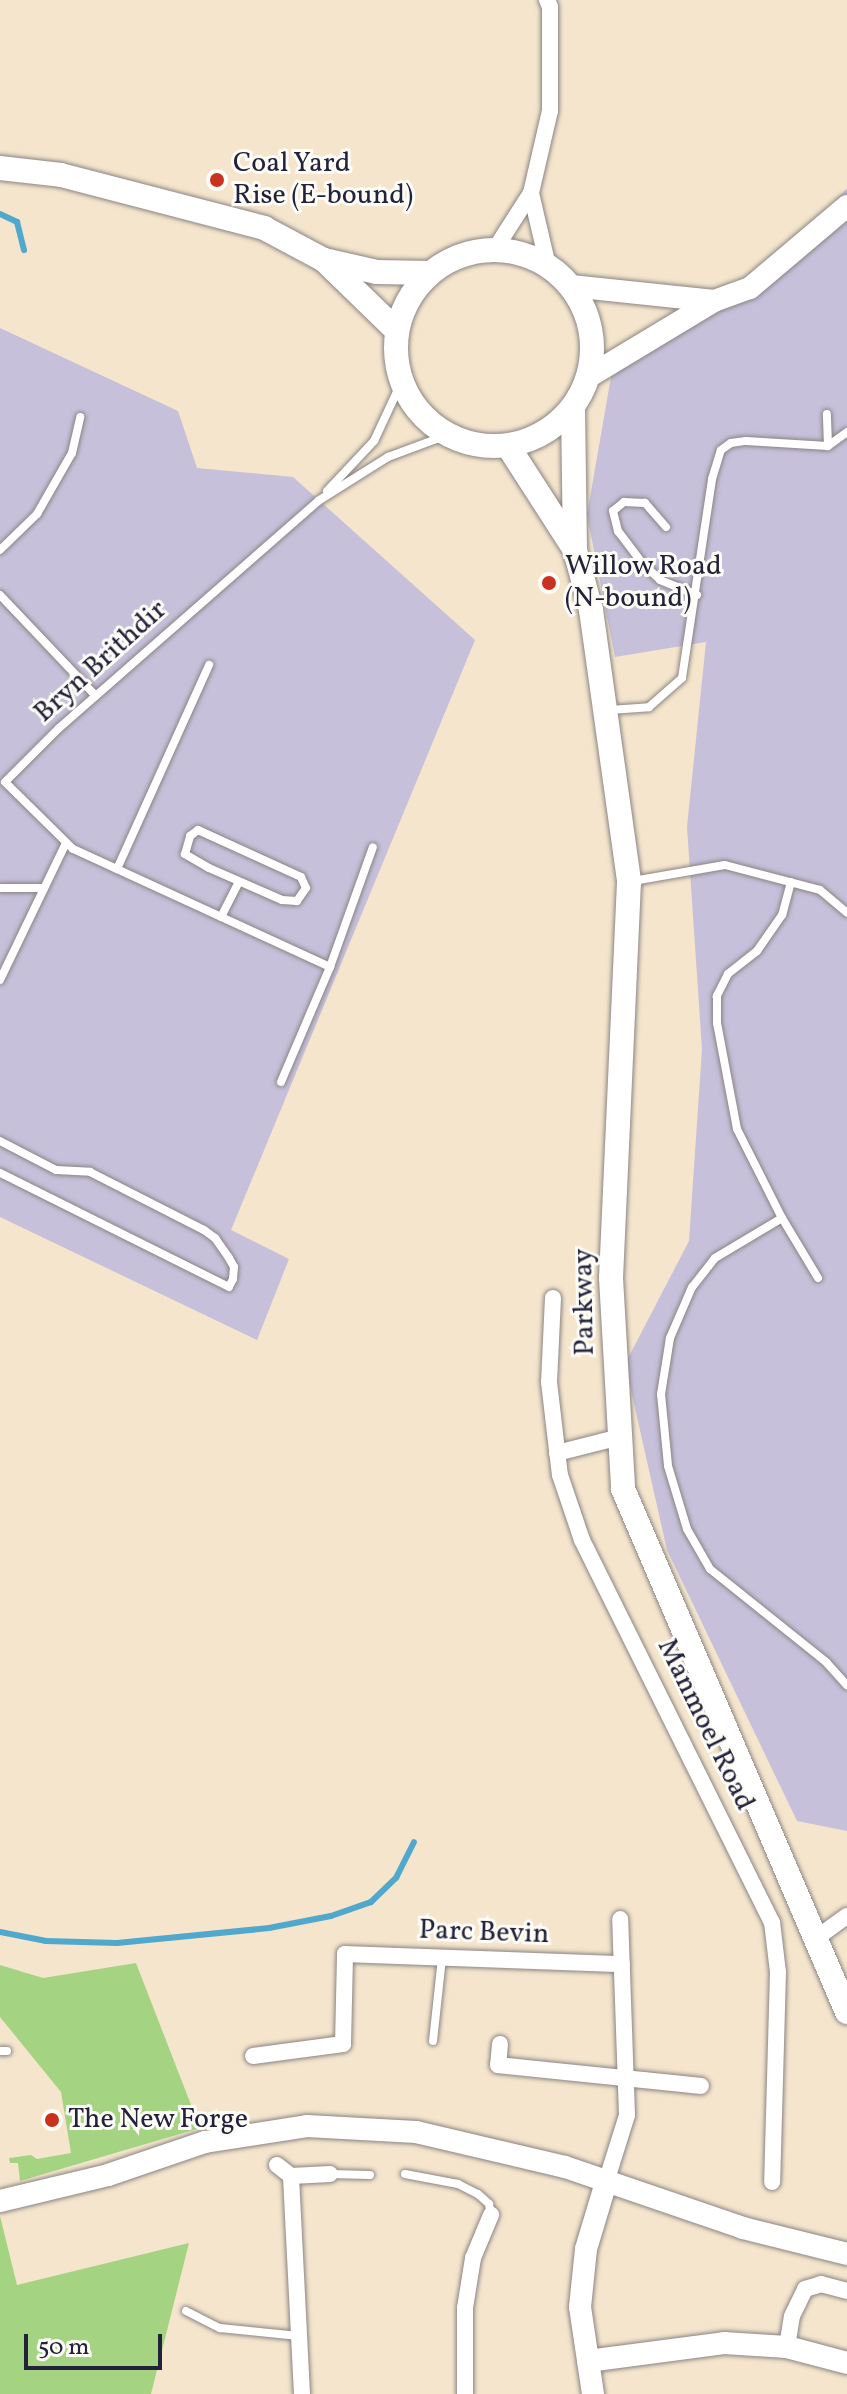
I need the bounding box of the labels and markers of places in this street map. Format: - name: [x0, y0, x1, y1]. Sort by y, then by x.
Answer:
- place label: Coal Yard Rise (E-bound): [233, 147, 413, 213]
- marker: Coal Yard Rise (E-bound): [208, 171, 226, 189]
- place label: Willow Road (N-bound): [565, 550, 723, 616]
- marker: Willow Road (N-bound): [540, 574, 558, 592]
- place label: The New Forge: [68, 2103, 249, 2137]
- marker: The New Forge: [43, 2111, 61, 2129]

